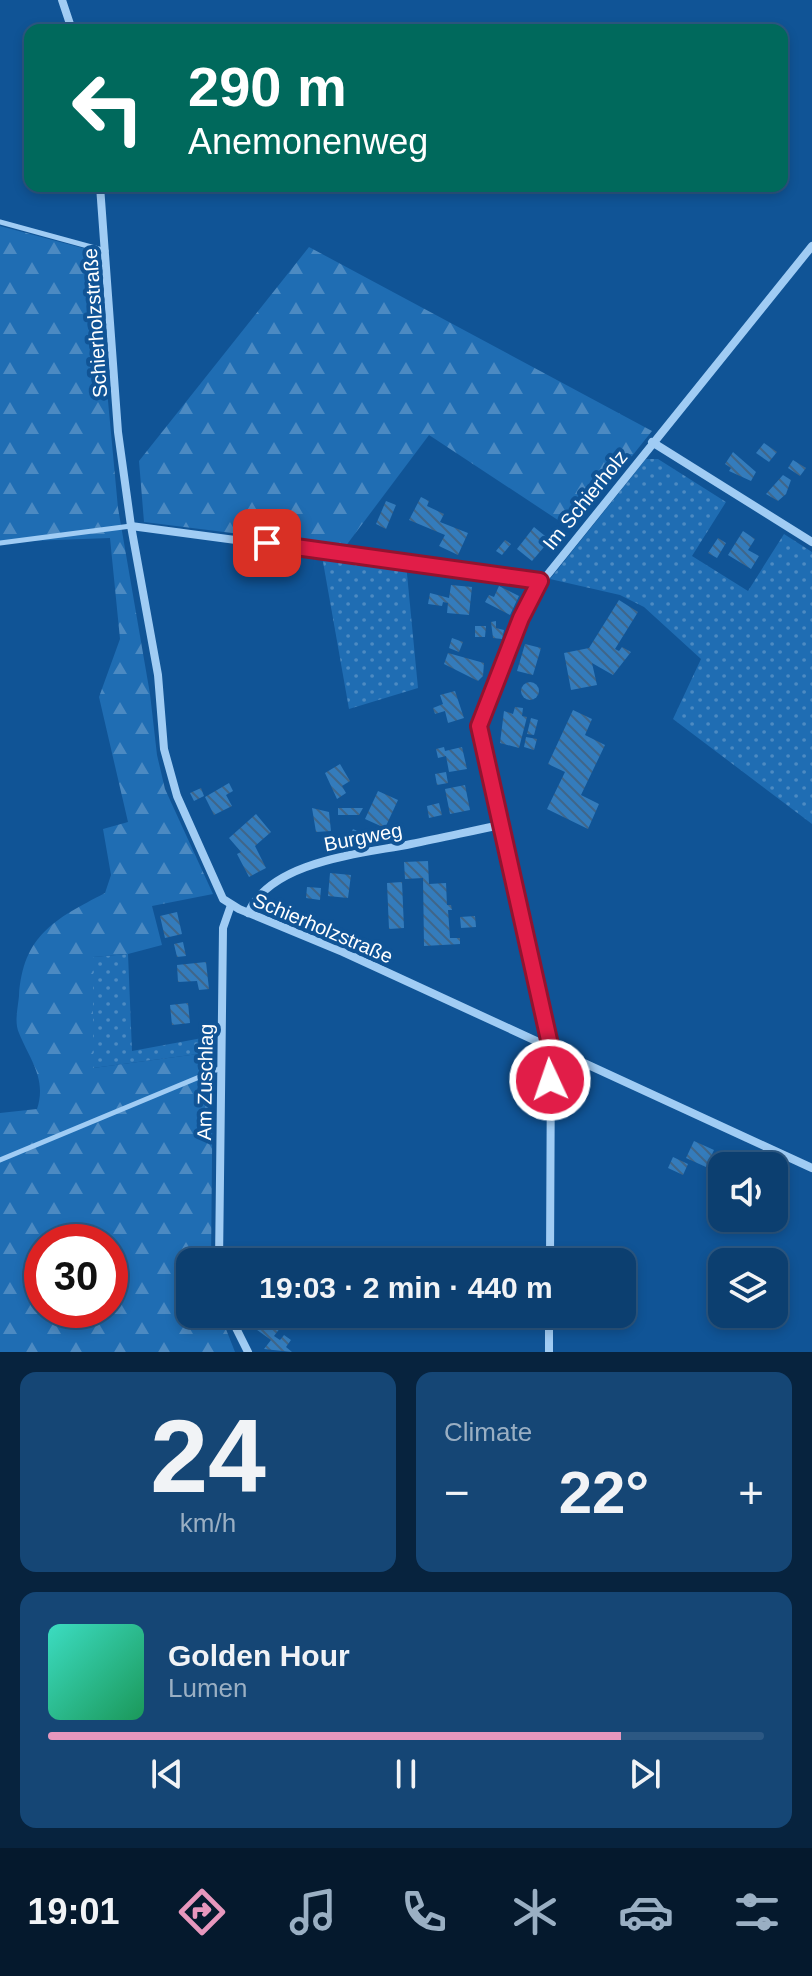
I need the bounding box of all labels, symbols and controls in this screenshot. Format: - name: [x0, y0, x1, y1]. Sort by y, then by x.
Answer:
- text: 290 m: [188, 55, 347, 118]
- icon: left: [56, 56, 160, 160]
- text: Anemonenweg: [188, 121, 428, 162]
- street label: Schierholzstraße: [79, 247, 111, 399]
- street label: Im Schierholz: [538, 446, 632, 554]
- pin: [233, 509, 301, 577]
- icon: arrive: [245, 521, 289, 565]
- street label: Burgweg: [322, 819, 404, 855]
- street label: Schierholzstraße: [250, 889, 396, 967]
- street label: Am Zuschlag: [193, 1023, 217, 1141]
- position arrow: [508, 1038, 592, 1122]
- map controls: [708, 1152, 788, 1328]
- button: sound: [708, 1152, 788, 1232]
- speed limit sign: 30: [24, 1224, 128, 1328]
- button: layers: [708, 1248, 788, 1328]
- text: 19:03 · 2 min · 440 m: [259, 1271, 553, 1304]
- text: 24: [150, 1398, 266, 1514]
- text: Climate: [444, 1417, 532, 1447]
- text: 22°: [559, 1459, 649, 1526]
- text: −: [444, 1468, 470, 1517]
- text: +: [738, 1468, 764, 1517]
- text: km/h: [180, 1508, 236, 1538]
- text: Golden Hour: [168, 1639, 350, 1672]
- text: Lumen: [168, 1673, 248, 1703]
- icon: previous: [145, 1752, 189, 1796]
- icon: pause: [384, 1752, 428, 1796]
- icon: next: [623, 1752, 667, 1796]
- icon: directions: [174, 1884, 230, 1940]
- icon: music: [285, 1884, 341, 1940]
- icon: phone: [396, 1884, 452, 1940]
- icon: climate: [507, 1884, 563, 1940]
- icon: car: [618, 1884, 674, 1940]
- icon: filters: [729, 1884, 785, 1940]
- text: 19:01: [27, 1891, 120, 1932]

